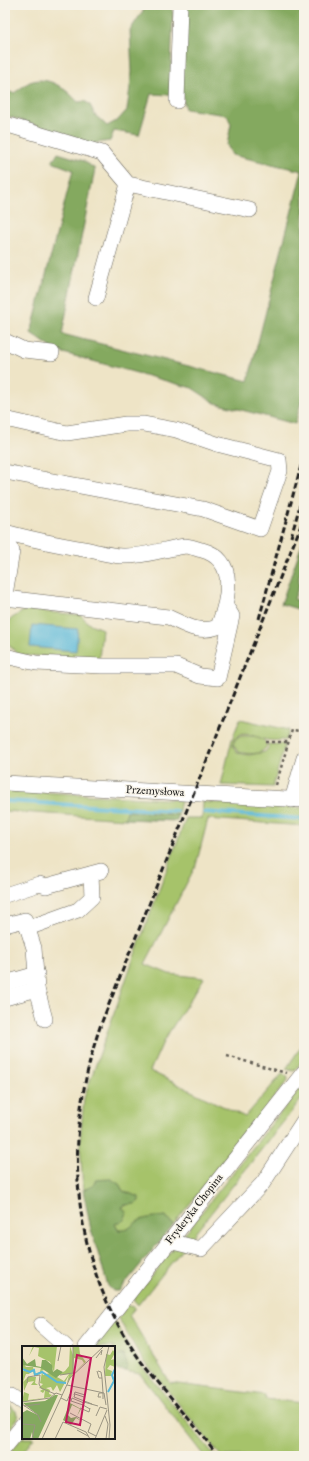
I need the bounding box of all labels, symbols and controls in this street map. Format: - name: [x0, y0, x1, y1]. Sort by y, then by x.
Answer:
- street label: Przemysłowa: [125, 783, 185, 799]
- street label: Fryderyka Chopina: [162, 1171, 226, 1247]
- inset map: [22, 1346, 115, 1439]

